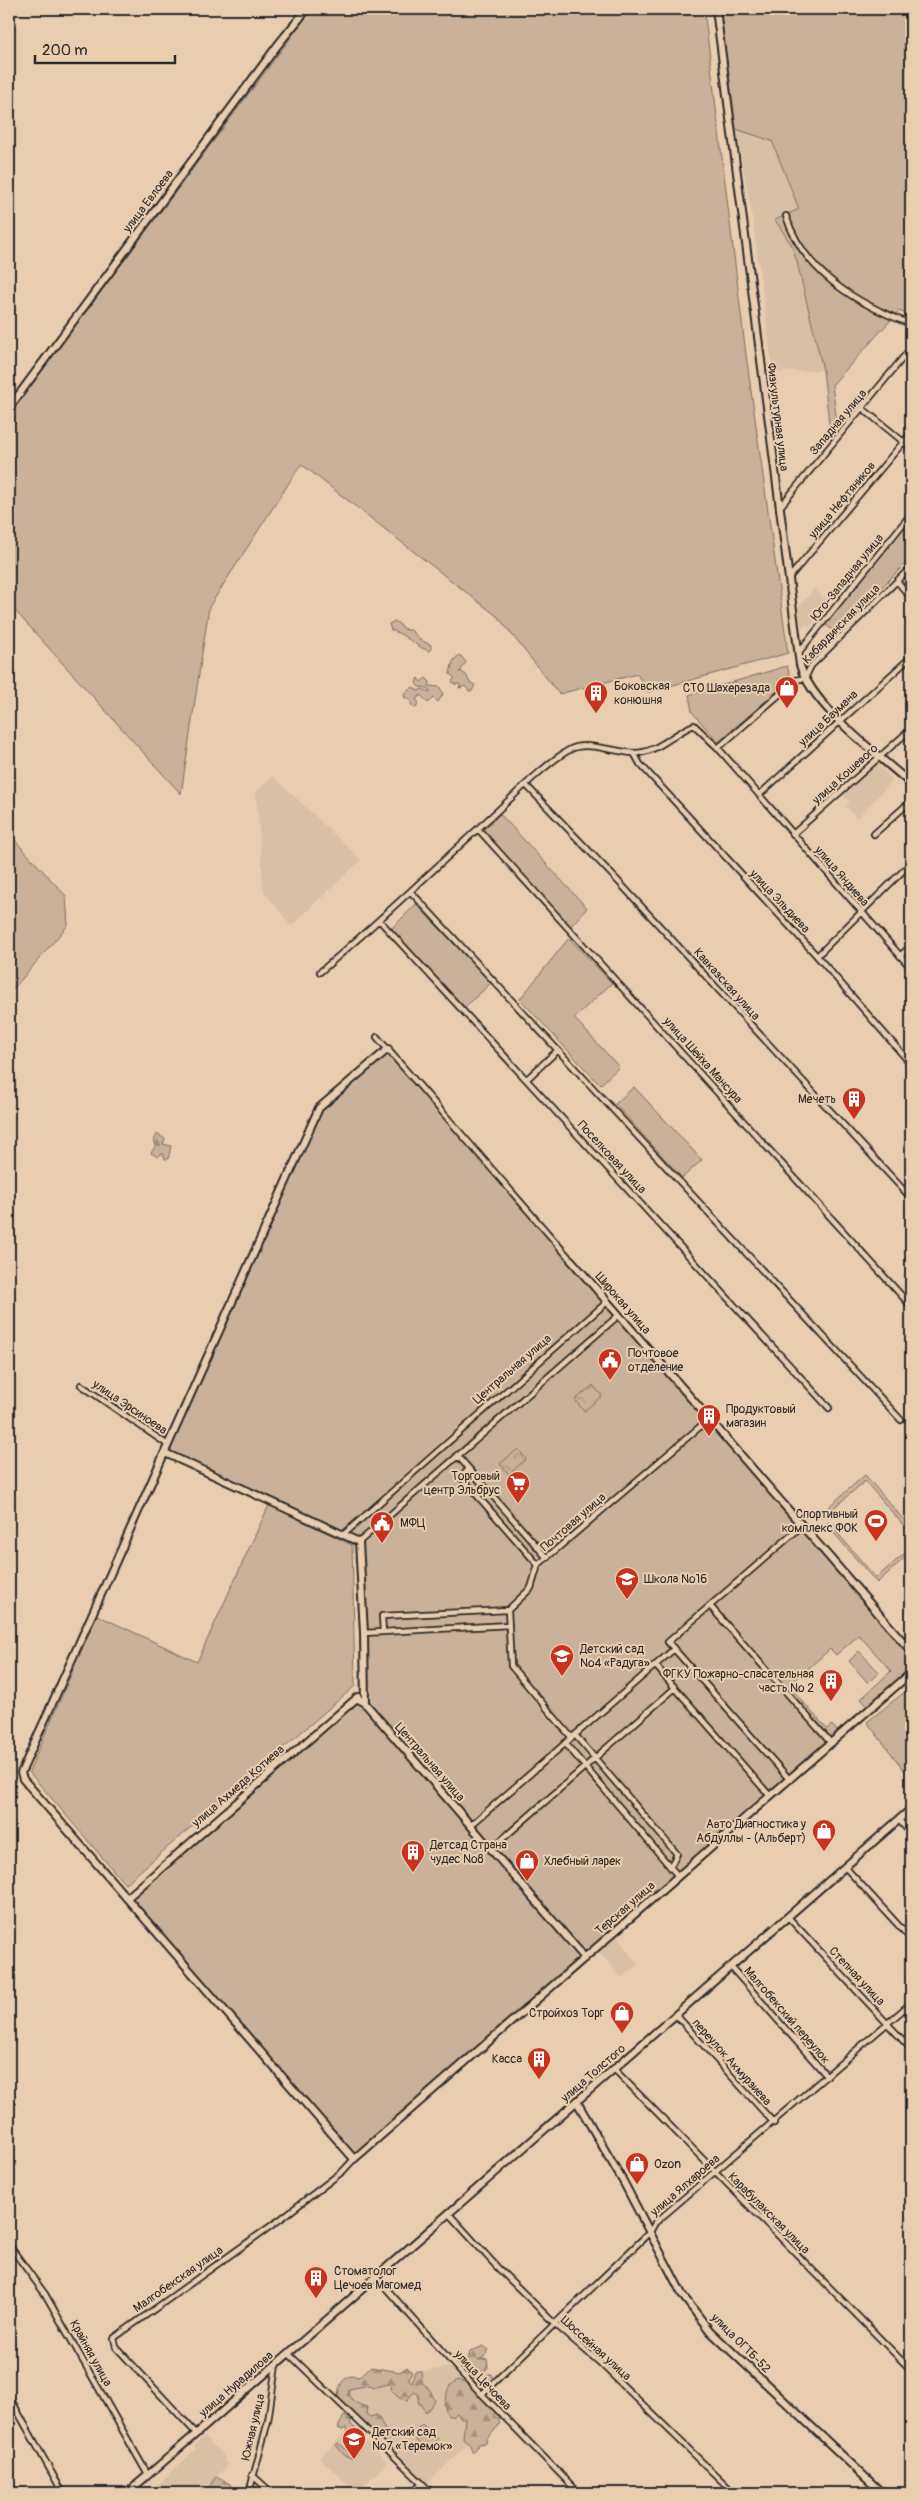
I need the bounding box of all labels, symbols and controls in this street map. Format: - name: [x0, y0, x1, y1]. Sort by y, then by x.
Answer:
- scale bar: [35, 32, 175, 64]
- text: 200 m: [42, 41, 87, 60]
- street label: улица Евлоева: [119, 167, 177, 236]
- street label: Физкультурная улица: [763, 362, 792, 472]
- street label: Западная улица: [806, 386, 871, 458]
- street label: улица Нефтяников: [805, 459, 879, 543]
- street label: Юго-Западная улица: [808, 531, 887, 624]
- street label: Кабардинская улица: [800, 581, 883, 667]
- shop icon: СТО Шахерезада: [774, 675, 800, 709]
- place label: Боковская конюшня: [614, 679, 670, 708]
- building icon: Боковская конюшня: [583, 680, 609, 714]
- place label: СТО Шахерезада: [683, 681, 770, 696]
- street label: улица Баумана: [795, 687, 861, 750]
- street label: улица Кошевого: [809, 741, 882, 808]
- street label: улица Яндиева: [811, 842, 872, 910]
- street label: улица Эльдиева: [746, 866, 813, 937]
- street label: Кавказская улица: [690, 945, 763, 1024]
- street label: улица Шейха Мансура: [659, 1013, 746, 1107]
- building icon: Мечеть: [841, 1086, 867, 1120]
- place label: Мечеть: [798, 1092, 836, 1107]
- street label: Поселковая улица: [574, 1118, 650, 1197]
- street label: Широкая улица: [592, 1269, 654, 1338]
- street label: Центральная улица: [470, 1331, 555, 1408]
- place label: Почтовое отделение: [628, 1346, 683, 1375]
- public building icon: Почтовое отделение: [597, 1347, 623, 1381]
- street label: улица Эрсиноева: [89, 1376, 170, 1438]
- place label: Продуктовый магазин: [726, 1402, 796, 1431]
- building icon: Продуктовый магазин: [696, 1403, 722, 1437]
- place label: Торговый центр Эльбрус: [423, 1469, 500, 1498]
- supermarket icon: Торговый центр Эльбрус: [505, 1470, 531, 1504]
- street label: Почтовая улица: [538, 1490, 609, 1555]
- place label: Спортивный комплекс ФОК: [782, 1507, 858, 1536]
- sports icon: Спортивный комплекс ФОК: [863, 1508, 889, 1542]
- public building icon: МФЦ: [369, 1510, 395, 1544]
- place label: МФЦ: [400, 1516, 426, 1531]
- school or university icon: Школа №16: [614, 1566, 640, 1600]
- place label: Школа №16: [644, 1572, 707, 1587]
- place label: Детский сад №4 «Радуга»: [579, 1642, 650, 1671]
- school or university icon: Детский сад №4 «Радуга»: [549, 1643, 575, 1677]
- place label: ФГКУ Пожарно-спасательная часть № 2: [663, 1667, 814, 1696]
- building icon: ФГКУ Пожарно-спасательная часть № 2: [818, 1668, 844, 1702]
- street label: Центральная улица: [391, 1720, 468, 1805]
- street label: улица Ахмеда Котиева: [188, 1742, 288, 1831]
- place label: Авто Диагностика у Абдуллы - (Альберт): [696, 1817, 806, 1846]
- shop icon: Авто Диагностика у Абдуллы - (Альберт): [811, 1818, 837, 1852]
- place label: Детсад Страна чудес №8: [429, 1838, 507, 1867]
- building icon: Детсад Страна чудес №8: [400, 1839, 426, 1873]
- shop icon: Хлебный ларек: [514, 1848, 540, 1882]
- place label: Хлебный ларек: [544, 1854, 621, 1869]
- street label: Терская улица: [592, 1878, 659, 1938]
- street label: Степная улица: [826, 1944, 888, 2009]
- street label: Малгобекский переулок: [740, 1964, 833, 2067]
- shop icon: Стройхоз Торг: [609, 2000, 635, 2034]
- place label: Стройхоз Торг: [529, 2006, 604, 2021]
- street label: переулок Акмурзиева: [689, 2016, 775, 2109]
- street label: улица Толстого: [557, 2041, 629, 2106]
- building icon: Касса: [526, 2046, 552, 2080]
- place label: Касса: [492, 2052, 522, 2067]
- shop icon: Ozon: [624, 2151, 650, 2185]
- street label: улица Ялхароева: [647, 2151, 723, 2220]
- place label: Ozon: [654, 2157, 681, 2172]
- street label: Карабулакская улица: [725, 2169, 813, 2258]
- street label: Малгобекская улица: [131, 2243, 226, 2316]
- place label: Стоматолог Цечоев Магомед: [334, 2264, 422, 2293]
- building icon: Стоматолог Цечоев Магомед: [303, 2265, 329, 2299]
- street label: улица ОГТБ-52: [707, 2310, 774, 2376]
- street label: Шоссейная улица: [557, 2313, 634, 2384]
- street label: Крайняя улица: [66, 2317, 115, 2389]
- street label: улица Цечоева: [450, 2346, 515, 2414]
- street label: улица Нурадилова: [195, 2348, 277, 2421]
- street label: Южная улица: [239, 2392, 269, 2462]
- place label: Детский сад №7 «Теремок»: [371, 2425, 452, 2454]
- school or university icon: Детский сад №7 «Теремок»: [341, 2426, 367, 2460]

